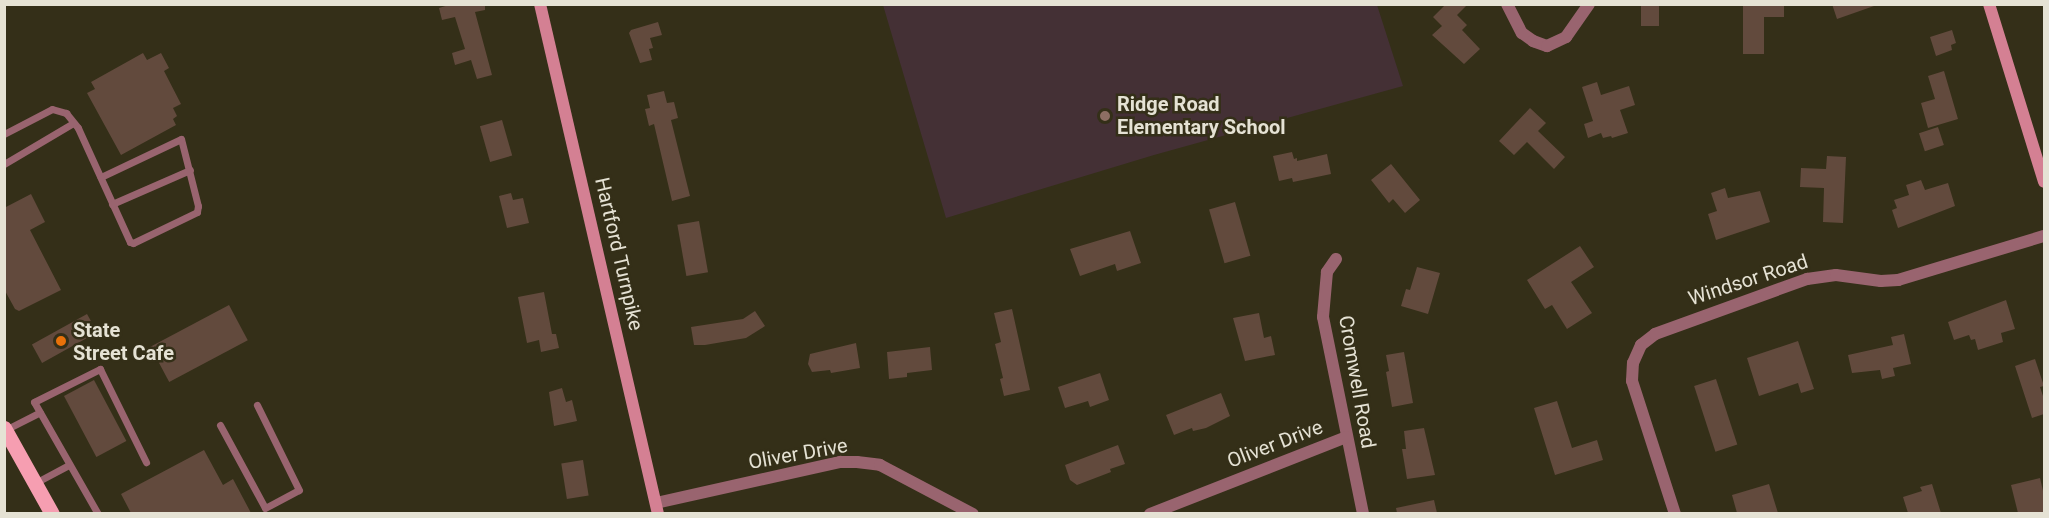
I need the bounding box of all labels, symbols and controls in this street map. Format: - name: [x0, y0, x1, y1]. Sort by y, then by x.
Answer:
- place label: Ridge Road Elementary School: [1117, 92, 1285, 139]
- marker: Ridge Road Elementary School: [1098, 109, 1112, 123]
- street label: Hartford Turnpike: [590, 175, 648, 333]
- street label: Windsor Road: [1685, 249, 1811, 311]
- street label: Cromwell Road: [1333, 314, 1381, 450]
- place label: State Street Cafe: [73, 318, 174, 365]
- marker: State Street Cafe: [54, 334, 68, 348]
- street label: Oliver Drive: [1224, 415, 1326, 473]
- street label: Oliver Drive: [747, 433, 849, 475]

